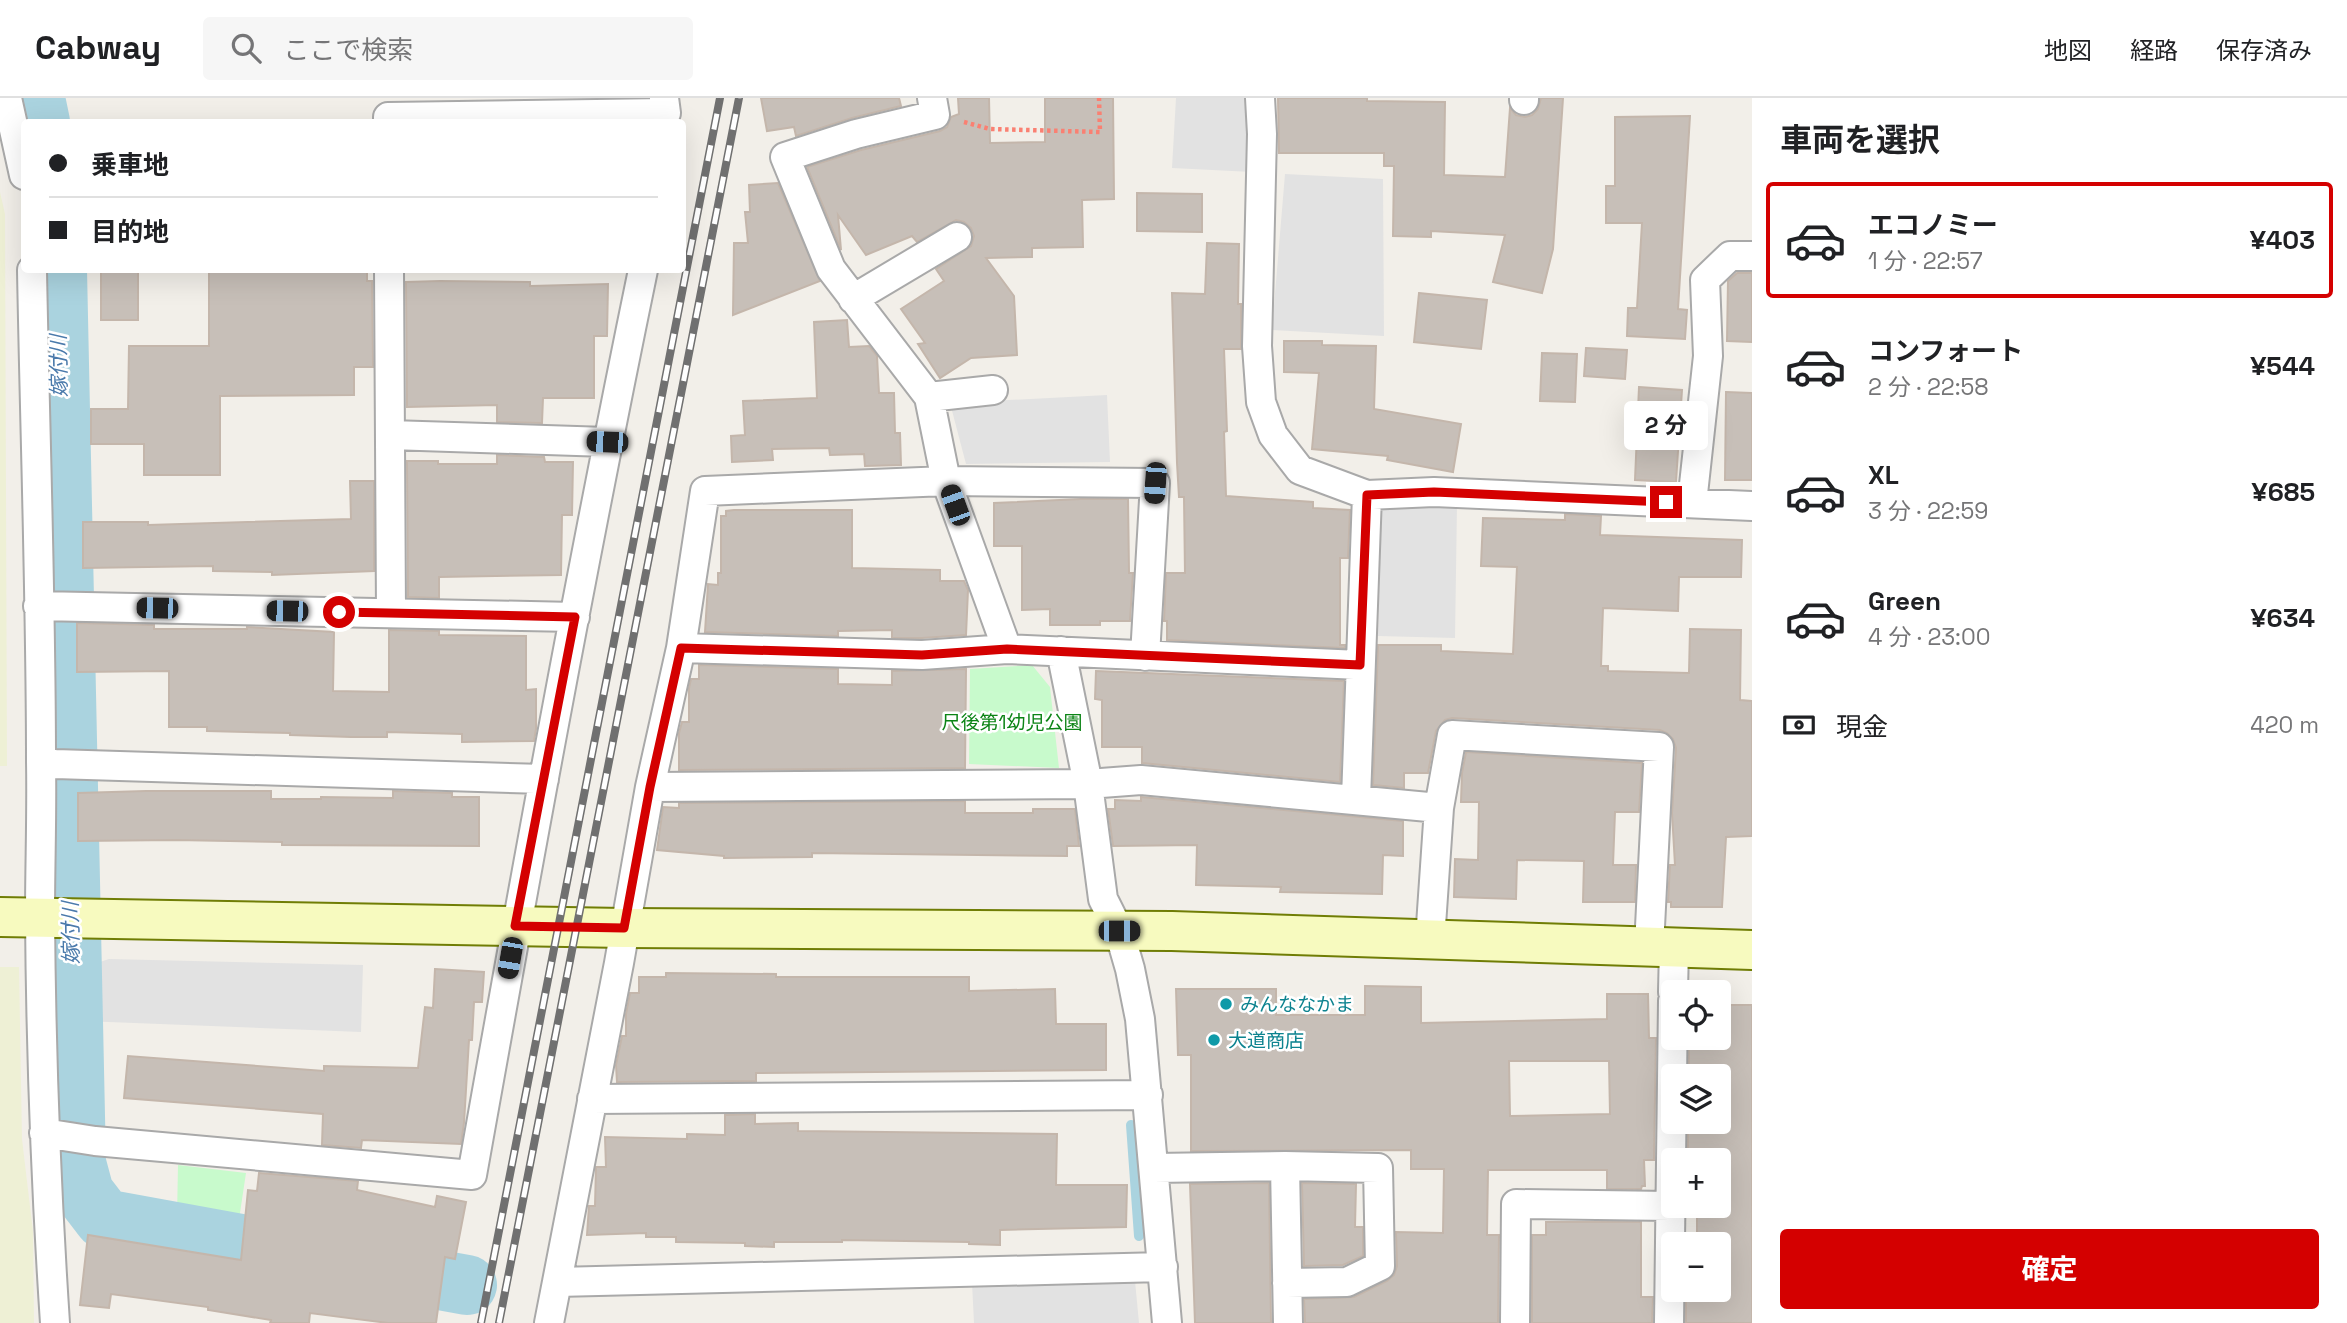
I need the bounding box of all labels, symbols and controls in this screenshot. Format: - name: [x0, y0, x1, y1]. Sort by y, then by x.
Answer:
- search box: [203, 17, 693, 80]
- text: Cabway: [35, 27, 161, 69]
- icon: search: [227, 29, 265, 67]
- text: ここで検索: [283, 33, 413, 67]
- text: 地図: [2044, 35, 2092, 66]
- text: 経路: [2130, 35, 2178, 66]
- text: 保存済み: [2216, 35, 2312, 66]
- text: 車両を選択: [1780, 120, 1940, 160]
- text: 乗車地: [91, 148, 169, 182]
- text: エコノミー: [1868, 208, 1998, 242]
- icon: car: [1784, 209, 1847, 272]
- text: 目的地: [91, 215, 169, 249]
- text: ¥403: [2250, 223, 2315, 257]
- text: 1 分 · 22:57: [1868, 246, 1983, 276]
- water label: 嫁付川: [44, 332, 73, 398]
- text: コンフォート: [1868, 334, 2023, 368]
- icon: car: [1784, 335, 1847, 398]
- text: ¥544: [2250, 349, 2315, 383]
- text: 2 分 · 22:58: [1868, 372, 1989, 402]
- callout: 2 分: [1624, 400, 1708, 450]
- text: 2 分: [1645, 410, 1687, 440]
- car: [586, 431, 629, 453]
- text: XL: [1868, 458, 1899, 492]
- car: [1144, 461, 1167, 505]
- icon: car: [1784, 461, 1847, 524]
- text: ¥685: [2252, 475, 2315, 509]
- car: [938, 482, 973, 528]
- route end: [1650, 486, 1682, 518]
- text: 3 分 · 22:59: [1868, 496, 1988, 526]
- text: Green: [1868, 584, 1941, 618]
- icon: car: [1784, 587, 1847, 650]
- route start: [323, 596, 355, 628]
- car: [136, 597, 179, 619]
- car: [266, 600, 309, 622]
- text: ¥634: [2250, 601, 2315, 635]
- text: 4 分 · 23:00: [1868, 622, 1990, 652]
- icon: cash: [1780, 706, 1818, 744]
- park label: 尺後第1幼児公園: [942, 710, 1082, 735]
- text: 現金: [1836, 710, 1888, 744]
- text: 420 m: [2250, 710, 2319, 740]
- water label: 嫁付川: [56, 899, 85, 965]
- car: [1099, 921, 1141, 942]
- car: [497, 935, 524, 981]
- map controls: [1661, 980, 1731, 1302]
- button: locate: [1661, 980, 1731, 1050]
- place label: みんななかま: [1240, 992, 1354, 1017]
- marker: みんななかま: [1218, 996, 1234, 1012]
- place label: 大道商店: [1228, 1028, 1304, 1053]
- marker: 大道商店: [1206, 1032, 1222, 1048]
- button: layers: [1661, 1064, 1731, 1134]
- button: +: [1661, 1148, 1731, 1218]
- button: 確定: [1780, 1229, 2319, 1309]
- button: −: [1661, 1232, 1731, 1302]

